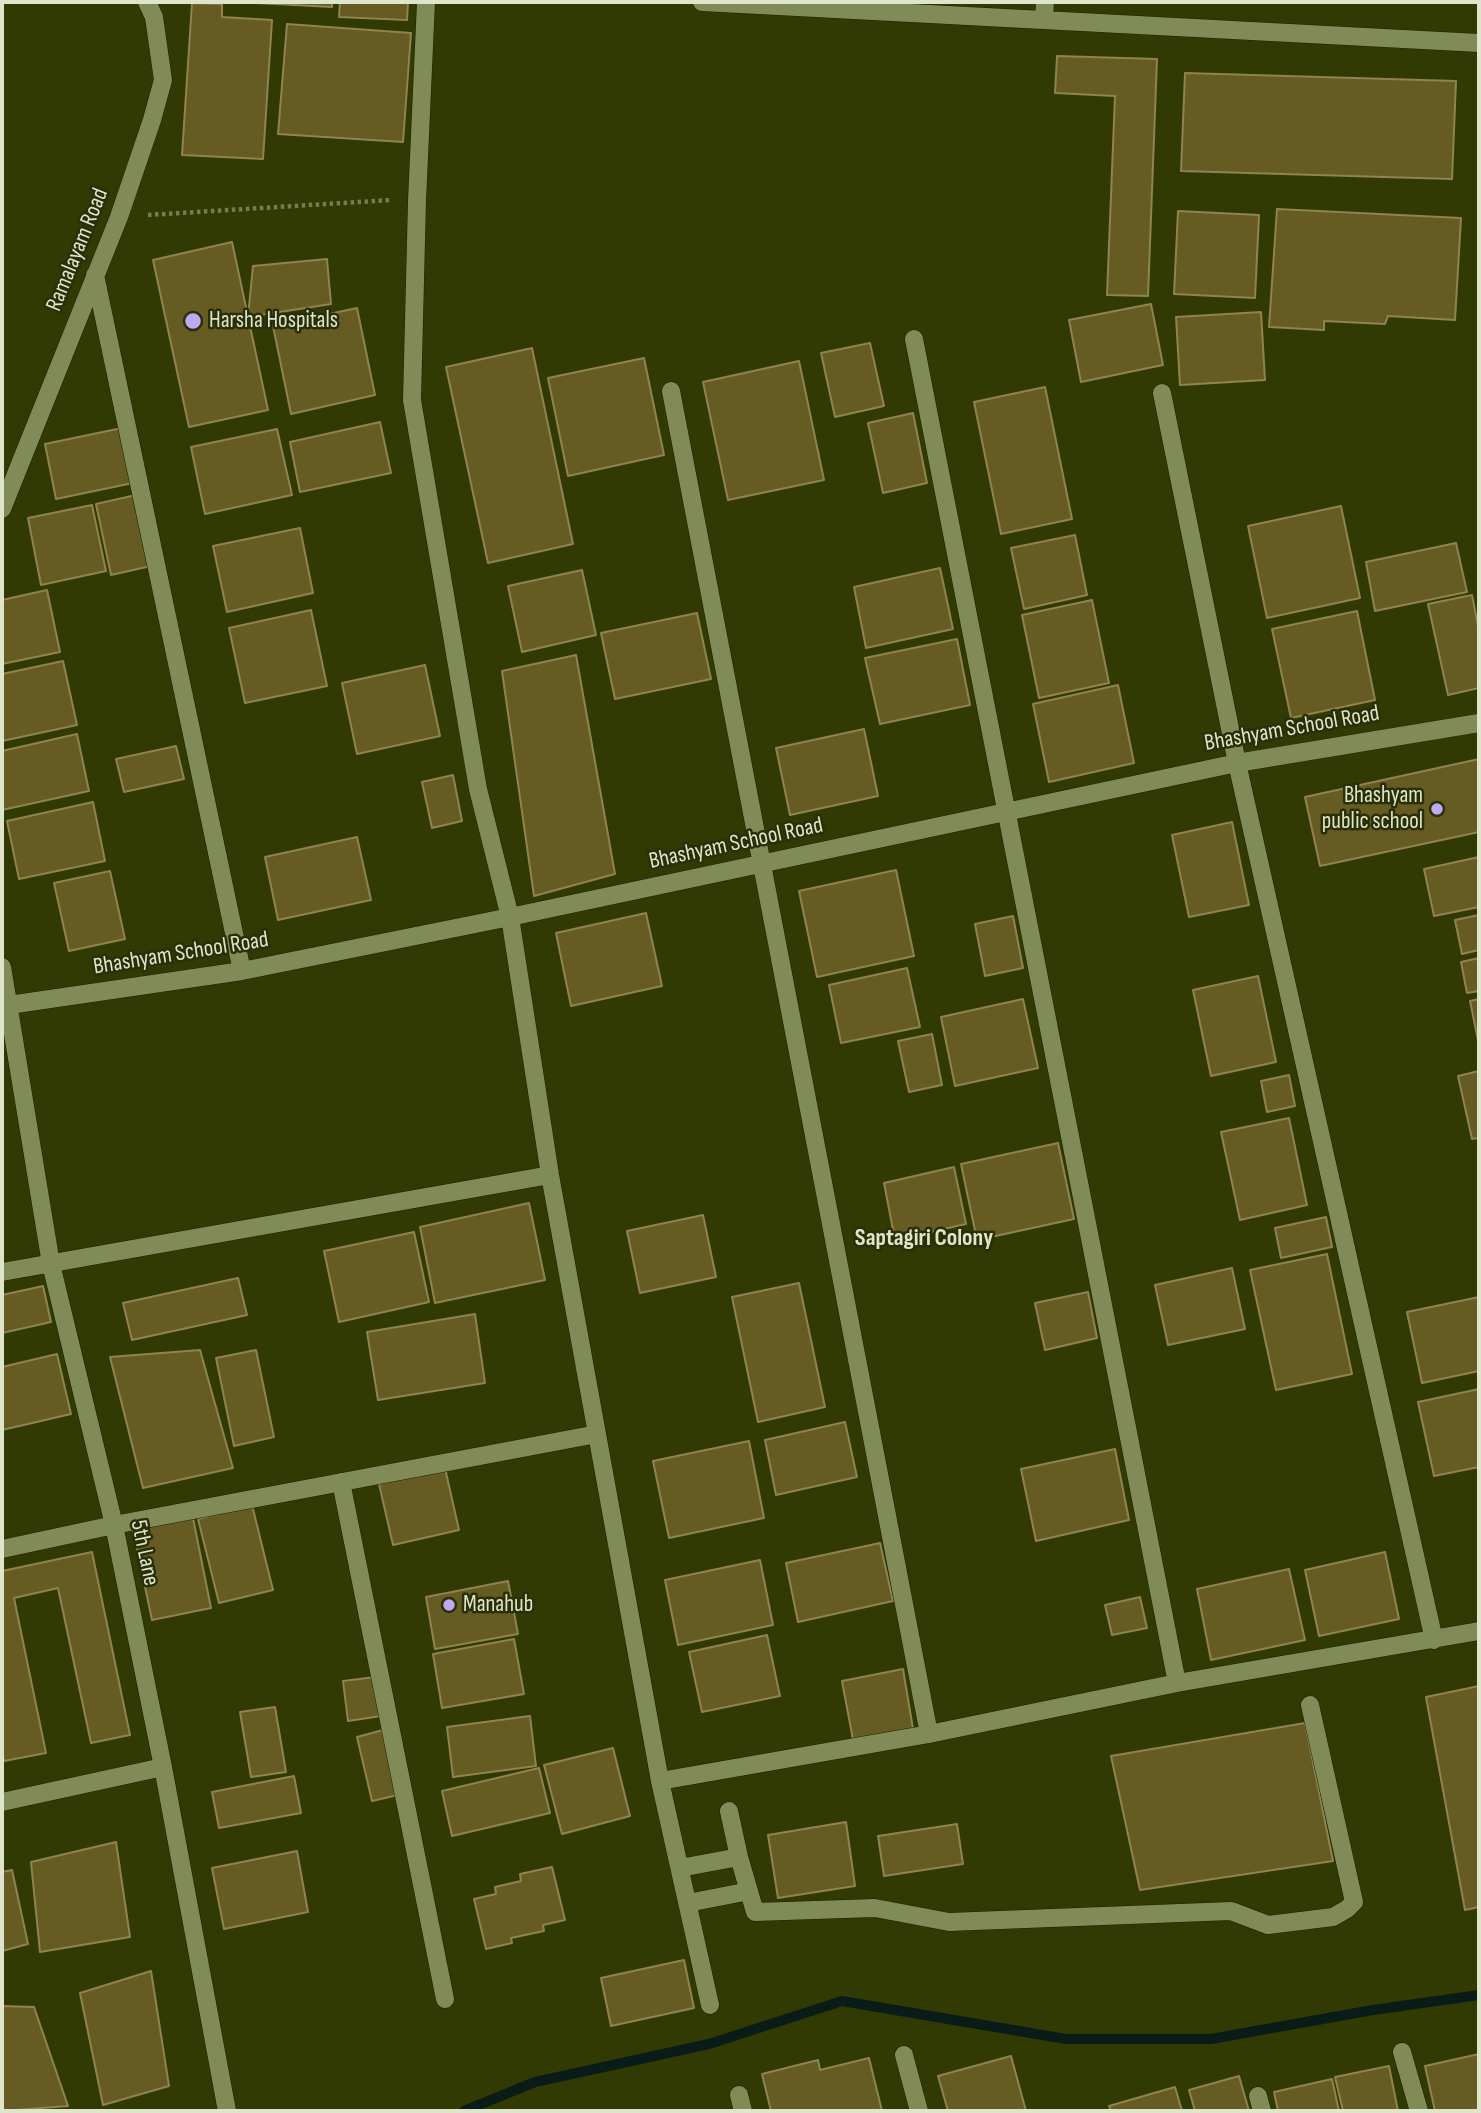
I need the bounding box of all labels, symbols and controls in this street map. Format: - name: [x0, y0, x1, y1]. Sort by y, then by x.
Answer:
- street label: Ramalayam Road: [41, 185, 115, 315]
- place label: Harsha Hospitals: [209, 307, 338, 335]
- marker: Harsha Hospitals: [183, 311, 203, 331]
- street label: Bhashyam School Road: [1202, 700, 1382, 758]
- place label: Bhashyam public school: [1322, 782, 1423, 836]
- marker: Bhashyam public school: [1429, 801, 1445, 817]
- street label: Bhashyam School Road: [647, 812, 825, 876]
- street label: Bhashyam School Road: [91, 927, 271, 981]
- district label: Saptagiri Colony: [855, 1225, 993, 1253]
- street label: 5th Lane: [124, 1518, 164, 1588]
- place label: Manahub: [463, 1591, 533, 1619]
- marker: Manahub: [441, 1597, 457, 1613]

